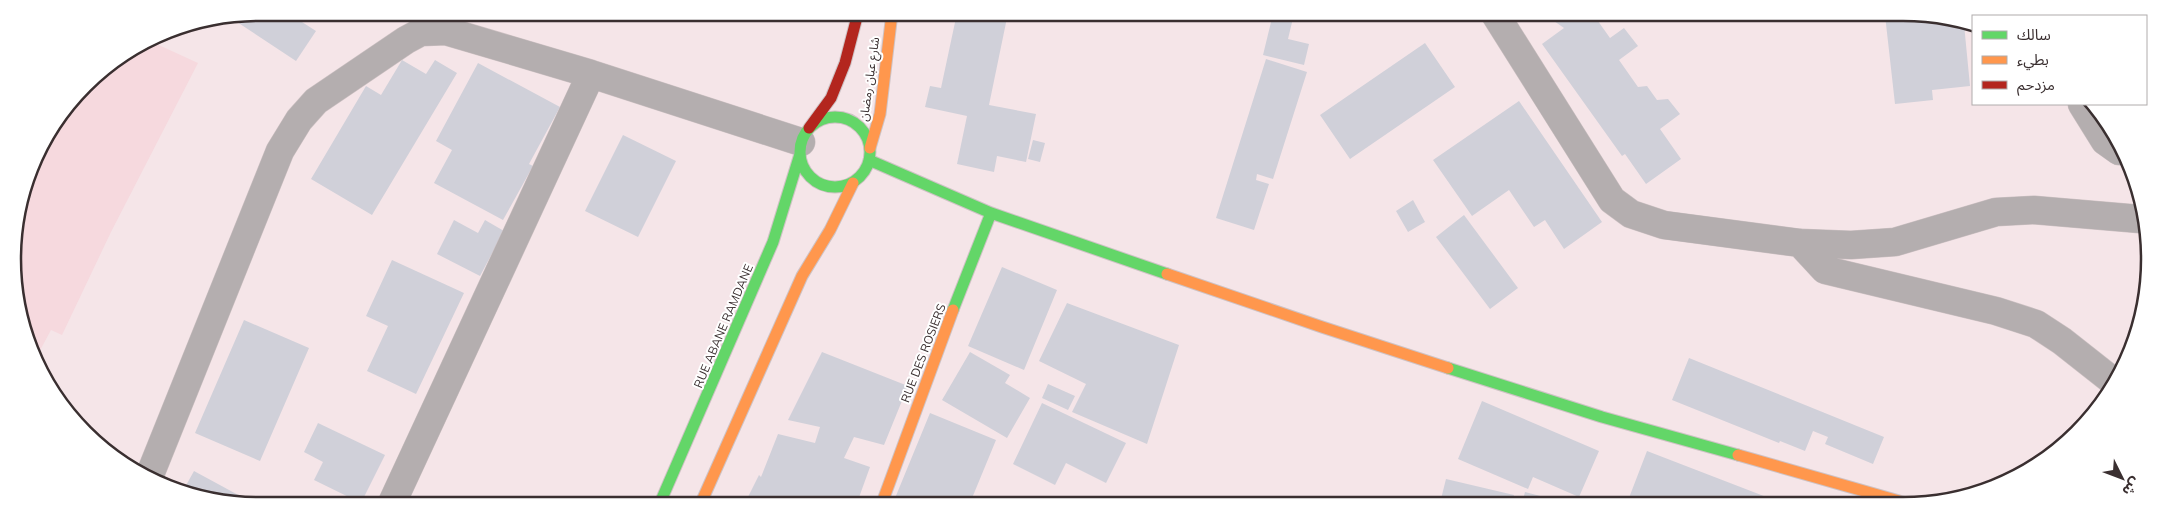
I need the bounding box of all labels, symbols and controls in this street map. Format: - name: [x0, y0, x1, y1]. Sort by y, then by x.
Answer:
- legend: [1972, 15, 2147, 105]
- text: سالك: [2017, 25, 2051, 44]
- street label: شارع عبان رمضان: [856, 36, 884, 122]
- text: بطيء: [2017, 50, 2049, 71]
- text: مزدحم: [2017, 75, 2055, 96]
- street label: RUE ABANE RAMDANE: [690, 262, 756, 390]
- street label: RUE DES ROSIERS: [897, 301, 949, 405]
- north arrow: [2097, 453, 2147, 503]
- text: ش: [2119, 474, 2145, 500]

